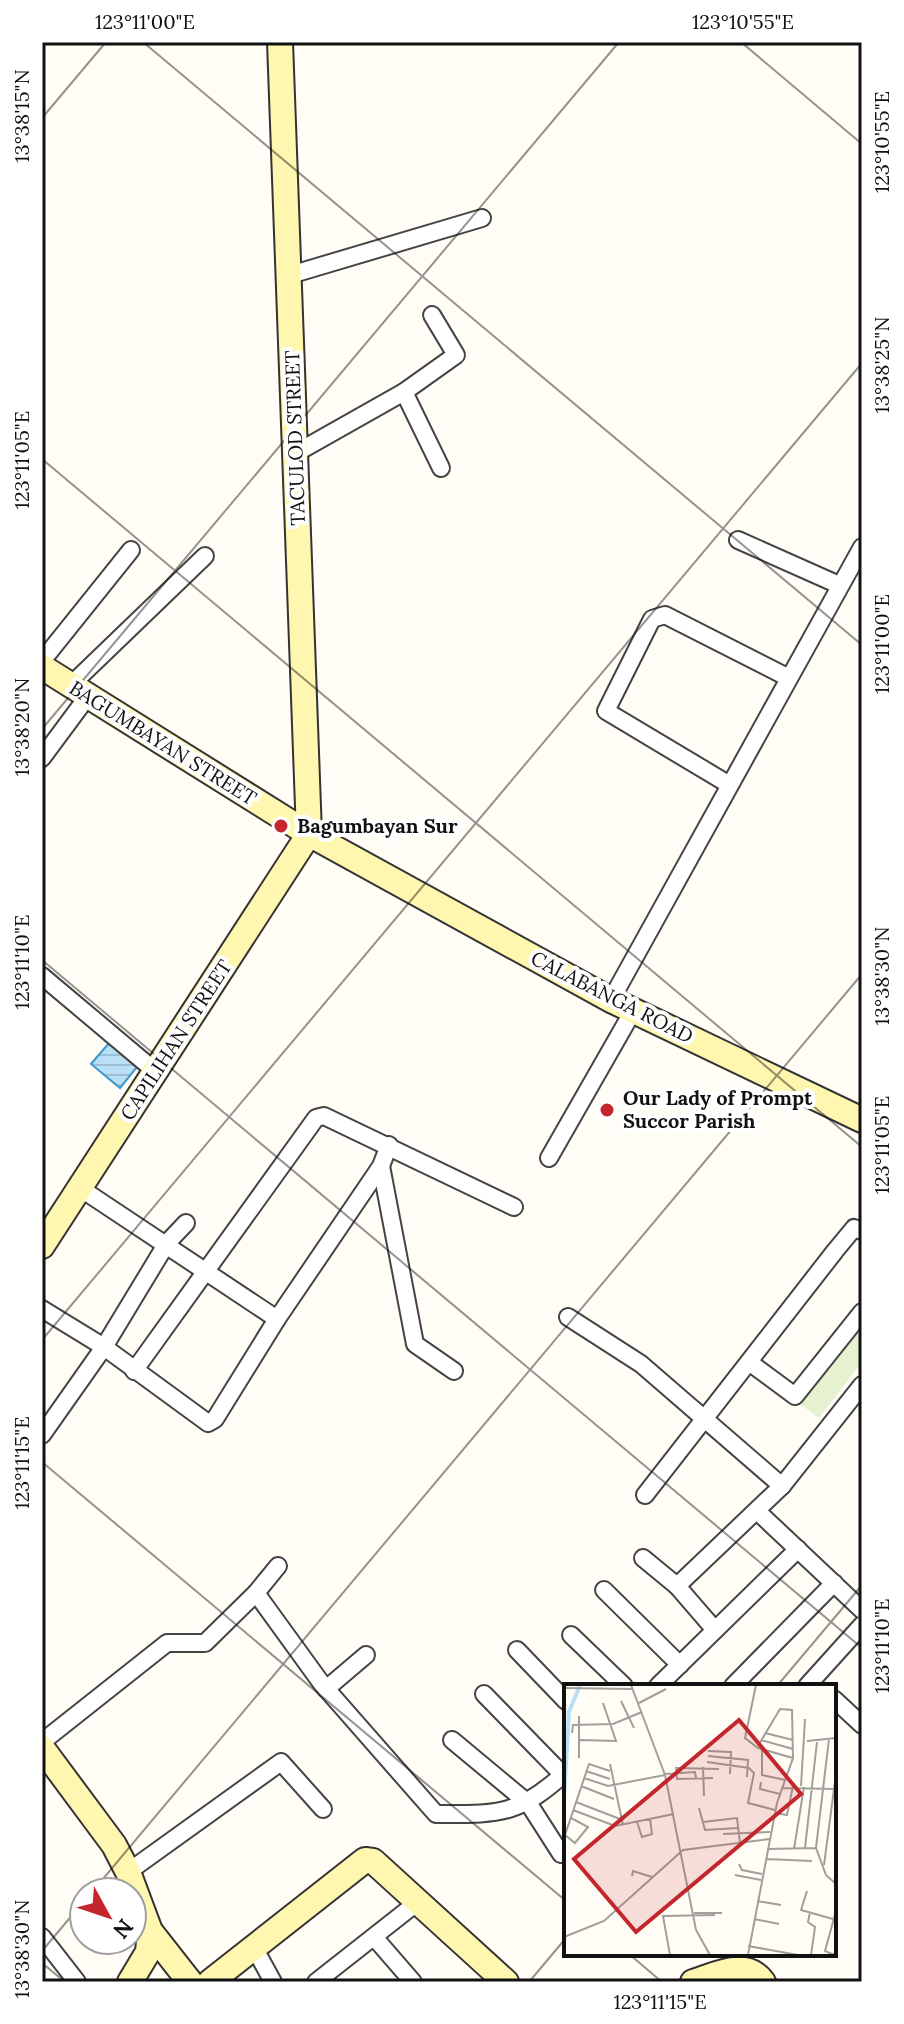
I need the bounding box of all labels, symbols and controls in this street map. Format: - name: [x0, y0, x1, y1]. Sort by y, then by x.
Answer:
- text: 123°11'00"E: [95, 9, 195, 34]
- text: 123°10'55"E: [692, 9, 794, 34]
- text: 13°38'15"N: [9, 69, 34, 163]
- text: 123°10'55"E: [869, 91, 894, 193]
- text: 13°38'25"N: [869, 317, 894, 413]
- street label: TACULOD STREET: [279, 350, 310, 526]
- text: 123°11'05"E: [9, 411, 34, 509]
- text: 123°11'00"E: [869, 594, 894, 694]
- street label: BAGUMBAYAN STREET: [65, 675, 262, 811]
- text: 13°38'20"N: [9, 678, 34, 776]
- place label: Bagumbayan Sur: [297, 813, 458, 838]
- marker: Bagumbayan Sur: [272, 817, 290, 835]
- text: 123°11'10"E: [9, 915, 34, 1009]
- text: 13°38'30"N: [869, 927, 894, 1025]
- street label: CALABANGA ROAD: [527, 945, 698, 1048]
- street label: CAPILIHAN STREET: [114, 955, 237, 1125]
- place label: Our Lady of Prompt Succor Parish: [623, 1085, 813, 1133]
- text: 123°11'05"E: [869, 1096, 894, 1194]
- marker: Our Lady of Prompt Succor Parish: [598, 1101, 616, 1119]
- text: 123°11'15"E: [9, 1416, 34, 1510]
- text: 123°11'10"E: [869, 1599, 894, 1693]
- inset map: [564, 1684, 836, 1956]
- north arrow: [68, 1876, 148, 1956]
- text: 13°38'30"N: [9, 1900, 34, 1998]
- text: N: [107, 1913, 140, 1944]
- text: 123°11'15"E: [613, 1989, 707, 2014]

